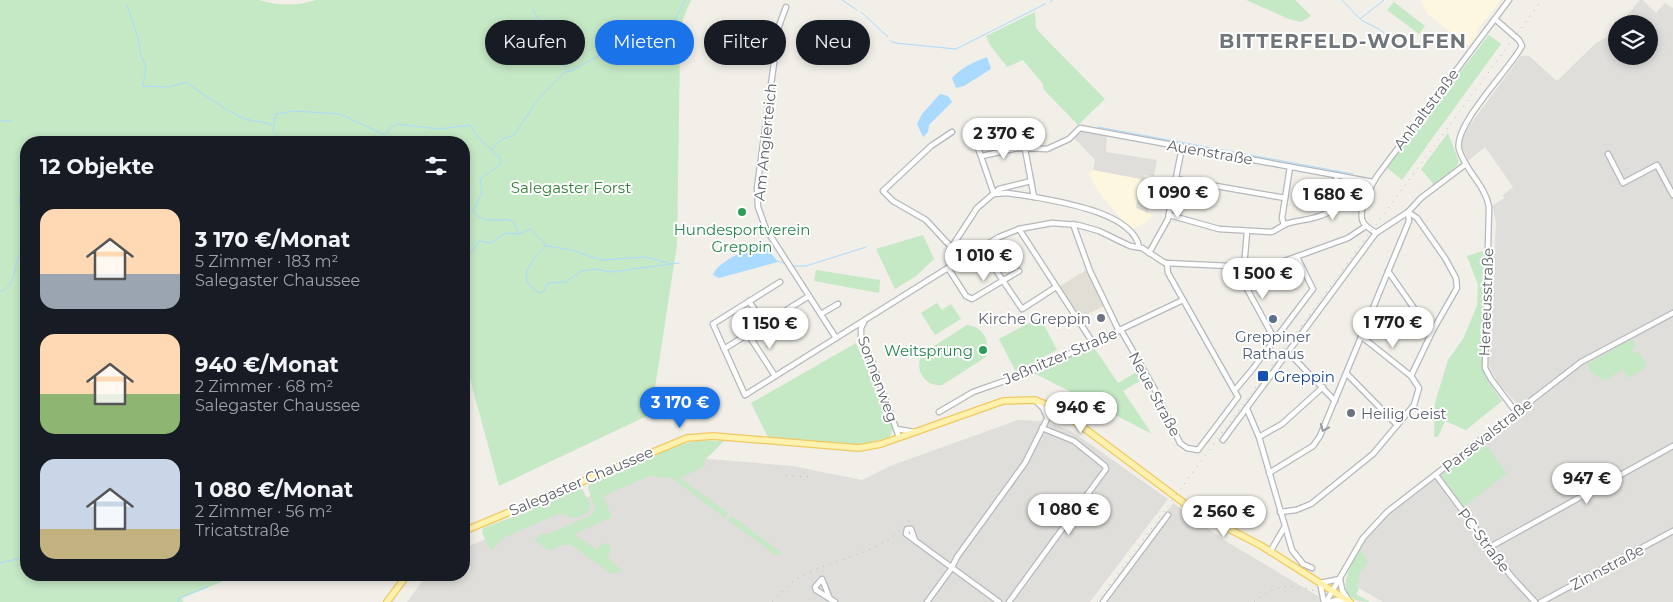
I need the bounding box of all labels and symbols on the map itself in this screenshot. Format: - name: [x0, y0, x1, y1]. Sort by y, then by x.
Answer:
- district label: BITTERFELD-WOLFEN: [1219, 29, 1467, 53]
- street label: Anhaltstraße: [1389, 65, 1463, 153]
- street label: Am Anglerteich: [749, 82, 781, 202]
- pin: 2 370 €: [958, 118, 1050, 160]
- street label: Auenstraße: [1166, 135, 1254, 169]
- pin: 1 090 €: [1132, 176, 1224, 219]
- park label: Salegaster Forst: [511, 178, 631, 197]
- pin: 1 680 €: [1287, 178, 1379, 221]
- marker: Hundesportverein Greppin: [736, 206, 748, 218]
- place label: Hundesportverein Greppin: [674, 220, 810, 256]
- pin: 1 010 €: [938, 240, 1030, 282]
- street label: Heraeusstraße: [1475, 247, 1497, 357]
- pin: 1 500 €: [1217, 258, 1309, 300]
- pin: 1 770 €: [1347, 306, 1439, 349]
- pin: 1 150 €: [724, 308, 816, 350]
- place label: Kirche Greppin: [978, 309, 1091, 328]
- marker: Kirche Greppin: [1095, 312, 1107, 324]
- marker: Greppiner Rathaus: [1267, 313, 1279, 325]
- street label: Jeßnitzer Straße: [999, 323, 1120, 389]
- place label: Greppiner Rathaus: [1235, 327, 1311, 363]
- street label: Sonnenweg: [854, 333, 902, 425]
- place label: Weitsprung: [884, 341, 973, 360]
- marker: Weitsprung: [977, 344, 989, 356]
- street label: Neue Straße: [1125, 348, 1185, 440]
- place label: Greppin: [1274, 367, 1335, 386]
- marker: Greppin: [1256, 369, 1270, 383]
- pin: 3 170 €: [634, 386, 726, 429]
- pin: 940 €: [1046, 392, 1116, 434]
- street label: Parsevalstraße: [1438, 394, 1536, 476]
- place label: Heilig Geist: [1361, 404, 1447, 423]
- marker: Heilig Geist: [1345, 407, 1357, 419]
- one-way arrow: [1319, 423, 1330, 432]
- street label: Salegaster Chaussee: [506, 442, 656, 520]
- pin: 947 €: [1552, 462, 1622, 505]
- pin: 1 080 €: [1023, 494, 1115, 536]
- pin: 2 560 €: [1178, 496, 1270, 538]
- street label: PC-Straße: [1454, 504, 1514, 576]
- street label: Zinnstraße: [1567, 540, 1647, 594]

